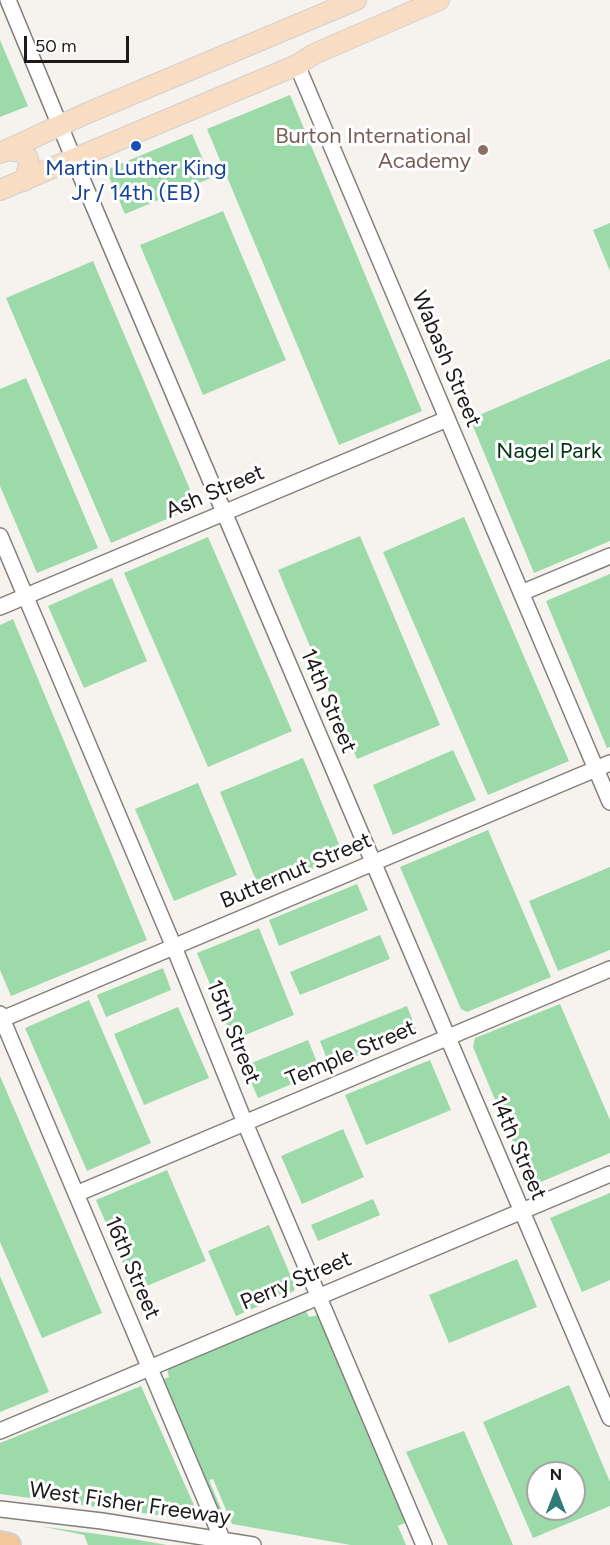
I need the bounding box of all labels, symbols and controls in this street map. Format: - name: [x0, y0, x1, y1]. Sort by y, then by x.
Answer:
- scale bar: [27, 24, 132, 62]
- text: 50 m: [35, 35, 77, 57]
- place label: Burton International Academy: [275, 124, 471, 176]
- marker: Martin Luther King Jr / 14th (EB): [129, 139, 143, 153]
- marker: Burton International Academy: [476, 143, 490, 157]
- place label: Martin Luther King Jr / 14th (EB): [45, 156, 227, 208]
- street label: Wabash Street: [405, 287, 487, 431]
- park label: Nagel Park: [496, 439, 602, 465]
- street label: Ash Street: [162, 459, 268, 525]
- street label: 14th Street: [294, 645, 362, 757]
- street label: Butternut Street: [216, 827, 376, 915]
- street label: 15th Street: [200, 976, 266, 1088]
- street label: Temple Street: [282, 1015, 420, 1093]
- street label: 14th Street: [484, 1092, 552, 1204]
- street label: 16th Street: [99, 1213, 165, 1323]
- street label: Perry Street: [237, 1246, 355, 1316]
- north arrow: [526, 1461, 586, 1521]
- text: N: [550, 1465, 562, 1484]
- street label: West Fisher Freeway: [28, 1477, 232, 1531]

